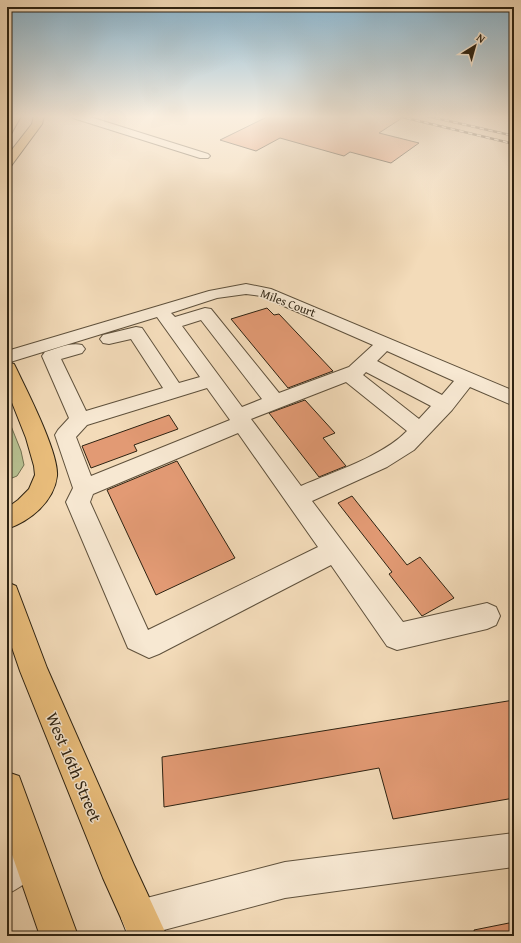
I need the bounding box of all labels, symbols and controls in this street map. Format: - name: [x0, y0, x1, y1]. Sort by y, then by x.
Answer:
- north arrow: [455, 26, 495, 66]
- text: N: [473, 29, 489, 47]
- street label: Miles Court: [258, 284, 319, 321]
- street label: West 16th Street: [40, 708, 109, 826]

